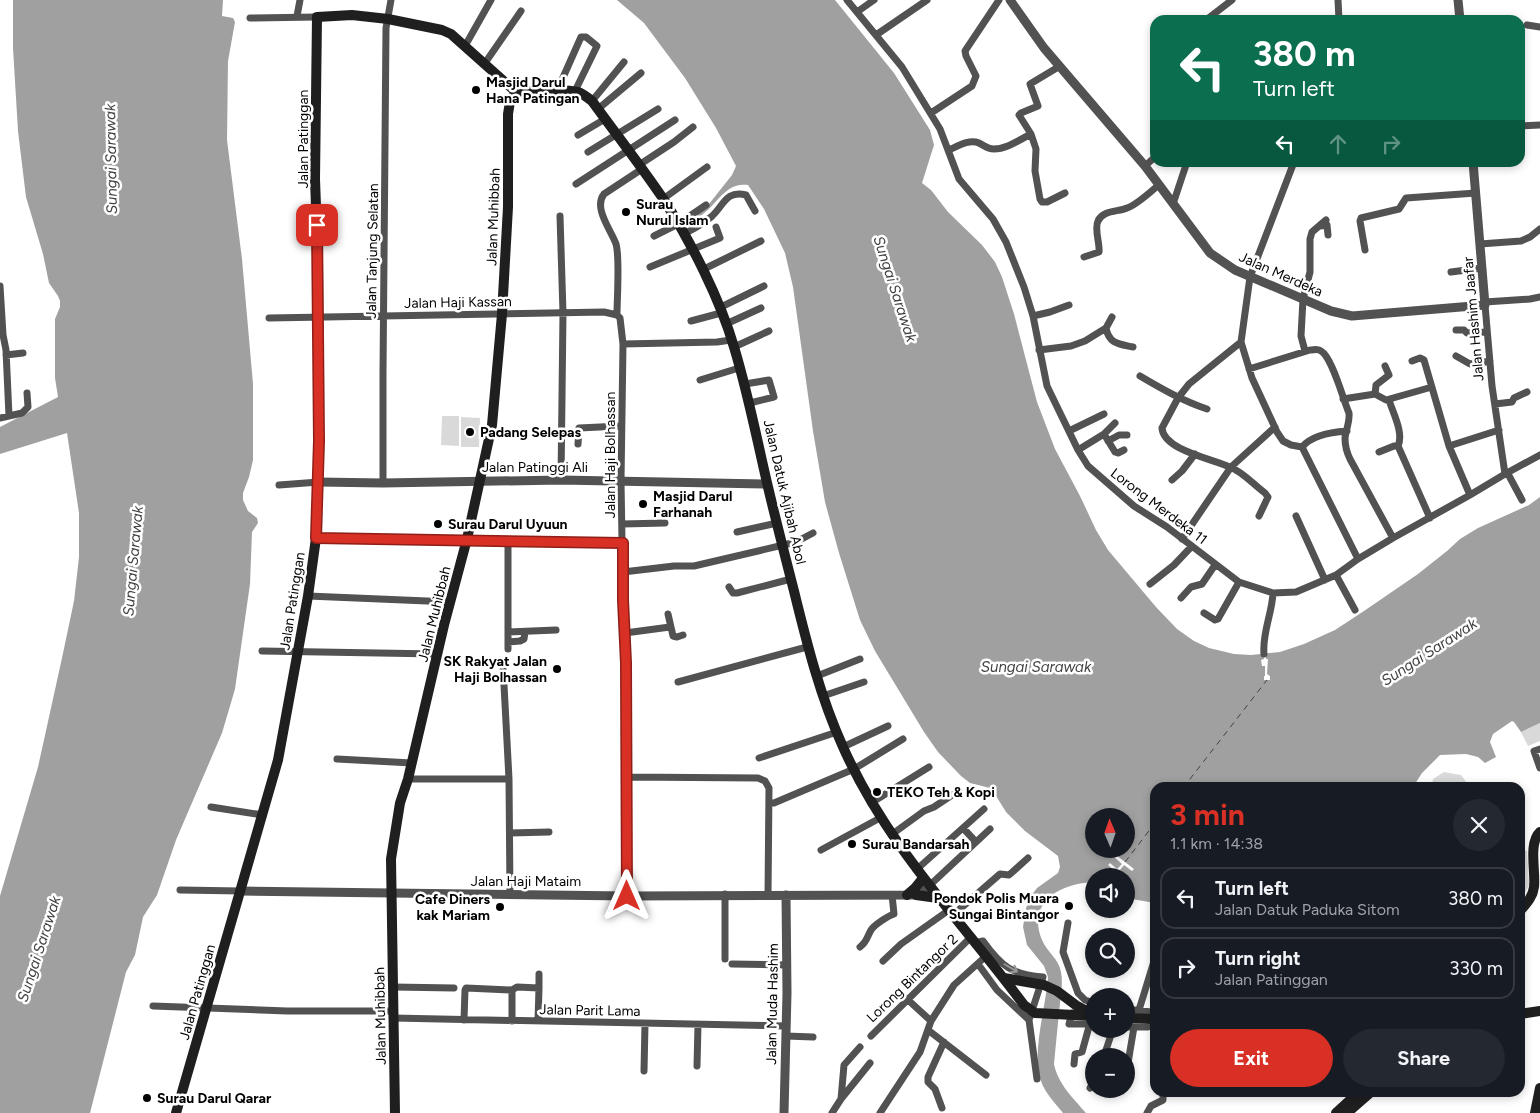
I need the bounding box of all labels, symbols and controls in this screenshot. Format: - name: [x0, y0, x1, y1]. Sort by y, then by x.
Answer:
- text: 380 m: [1253, 33, 1355, 75]
- icon: left: [1170, 35, 1235, 100]
- place label: Masjid Darul Hana Patingan: [486, 74, 580, 107]
- text: Turn left: [1253, 75, 1335, 102]
- marker: Masjid Darul Hana Patingan: [470, 84, 482, 96]
- street label: Jalan Patinggan: [295, 89, 312, 188]
- water label: Sungai Sarawak: [101, 103, 121, 214]
- icon: left: [1271, 130, 1299, 158]
- icon: ahead: [1324, 130, 1352, 158]
- icon: right: [1377, 130, 1405, 158]
- street label: Jalan Muhibbah: [483, 168, 504, 266]
- street label: Jalan Tanjung Selatan: [363, 183, 382, 319]
- place label: Surau Nurul Islam: [636, 196, 709, 229]
- pin: [296, 204, 338, 246]
- marker: Surau Nurul Islam: [620, 206, 632, 218]
- icon: arrive: [303, 211, 331, 239]
- water label: Sungai Sarawak: [869, 234, 921, 345]
- street label: Jalan Merdeka: [1236, 248, 1325, 300]
- street label: Jalan Hashim Jaafar: [1460, 256, 1487, 382]
- street label: Jalan Haji Kassan: [404, 293, 512, 312]
- street label: Jalan Haji Bolhassan: [602, 391, 619, 518]
- street label: Jalan Datuk Ajibah Abol: [760, 418, 809, 566]
- place label: Padang Selepas: [480, 424, 582, 441]
- marker: Padang Selepas: [464, 426, 476, 438]
- street label: Jalan Patinggi Ali: [482, 459, 588, 476]
- street label: Lorong Merdeka 11: [1107, 465, 1210, 548]
- place label: Masjid Darul Farhanah: [653, 488, 732, 521]
- marker: Masjid Darul Farhanah: [637, 498, 649, 510]
- water label: Sungai Sarawak: [119, 505, 147, 617]
- place label: Surau Darul Uyuun: [448, 516, 568, 533]
- marker: Surau Darul Uyuun: [432, 518, 444, 530]
- street label: Jalan Patinggan: [276, 551, 309, 651]
- street label: Jalan Muhibbah: [414, 564, 455, 664]
- water label: Sungai Sarawak: [1378, 614, 1481, 690]
- place label: SK Rakyat Jalan Haji Bolhassan: [444, 653, 547, 686]
- water label: Sungai Sarawak: [981, 658, 1092, 676]
- marker: SK Rakyat Jalan Haji Bolhassan: [551, 663, 563, 675]
- place label: TEKO Teh & Kopi: [887, 784, 995, 801]
- marker: TEKO Teh & Kopi: [871, 786, 883, 798]
- text: 3 min: [1170, 796, 1245, 833]
- button: close: [1453, 799, 1505, 851]
- north arrow: [1085, 808, 1135, 858]
- map controls: [1085, 808, 1135, 1098]
- text: 1.1 km · 14:38: [1170, 834, 1263, 853]
- place label: Surau Bandarsah: [862, 836, 970, 853]
- marker: Surau Bandarsah: [846, 838, 858, 850]
- button: sound: [1085, 868, 1135, 918]
- position arrow: [600, 869, 652, 921]
- street label: Jalan Haji Mataim: [471, 873, 581, 890]
- text: Turn left: [1215, 877, 1289, 900]
- icon: left: [1172, 884, 1200, 912]
- text: 380 m: [1448, 887, 1503, 910]
- place label: Pondok Polis Muara Sungai Bintangor: [934, 890, 1060, 923]
- place label: Cafe Diners kak Mariam: [415, 891, 490, 924]
- water label: Sungai Sarawak: [13, 893, 65, 1004]
- marker: Pondok Polis Muara Sungai Bintangor: [1063, 900, 1075, 912]
- text: Jalan Datuk Paduka Sitom: [1215, 900, 1400, 919]
- marker: Cafe Diners kak Mariam: [494, 901, 506, 913]
- button: search: [1085, 928, 1135, 978]
- street label: Lorong Bintangor 2: [863, 931, 961, 1026]
- street label: Jalan Patinggan: [176, 942, 219, 1042]
- street label: Jalan Muda Hashim: [763, 943, 782, 1065]
- text: Turn right: [1215, 947, 1301, 970]
- icon: right: [1172, 954, 1200, 982]
- text: 330 m: [1449, 957, 1503, 980]
- one-way arrow: [1003, 964, 1017, 974]
- street label: Jalan Muhibbah: [371, 967, 390, 1065]
- text: Jalan Patinggan: [1215, 970, 1328, 989]
- button: +: [1085, 988, 1135, 1038]
- street label: Jalan Parit Lama: [539, 1001, 641, 1020]
- button: Exit: [1170, 1029, 1333, 1087]
- button: Share: [1343, 1029, 1505, 1087]
- button: −: [1085, 1048, 1135, 1098]
- place label: Surau Darul Qarar: [157, 1090, 272, 1107]
- marker: Surau Darul Qarar: [141, 1092, 153, 1104]

